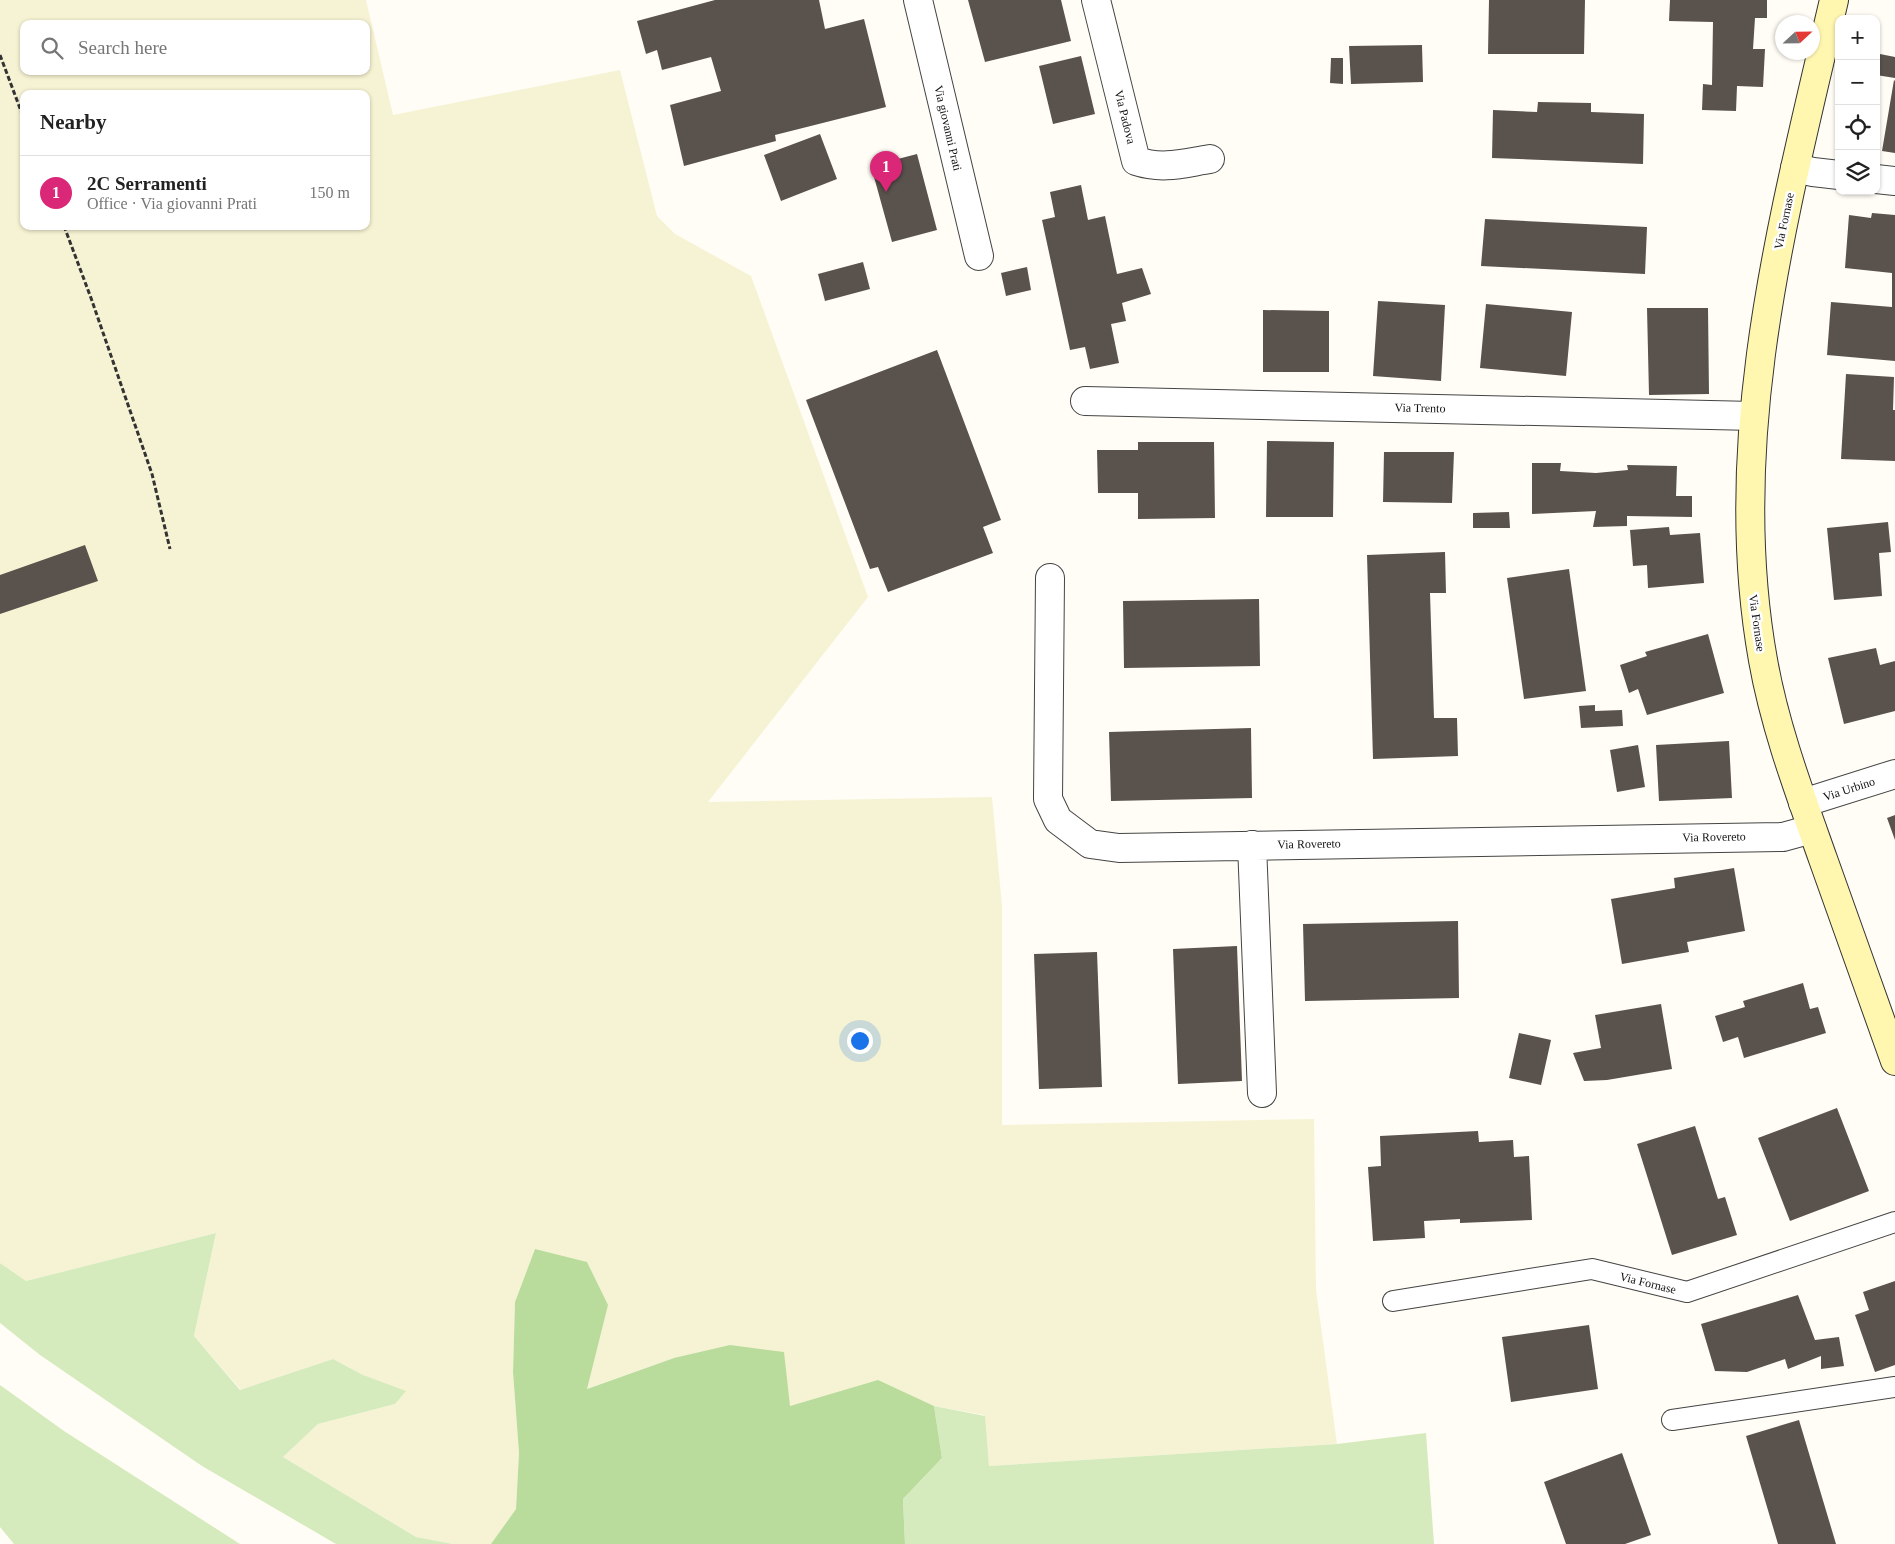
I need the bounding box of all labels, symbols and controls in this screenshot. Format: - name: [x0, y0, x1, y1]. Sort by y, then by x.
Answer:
- north arrow: [1775, 15, 1820, 60]
- map controls: [1835, 15, 1880, 195]
- button: +: [1835, 15, 1880, 60]
- search box: [20, 20, 370, 75]
- icon: search: [38, 34, 66, 62]
- text: Search here: [78, 37, 167, 58]
- button: −: [1835, 60, 1880, 105]
- street label: Via giovanni Prati: [931, 84, 965, 173]
- street label: Via Padova: [1112, 89, 1139, 146]
- button: locate: [1835, 105, 1880, 150]
- text: Nearby: [40, 110, 107, 134]
- button: layers: [1835, 150, 1880, 195]
- pin: 1: [870, 151, 902, 192]
- text: 2C Serramenti: [87, 173, 207, 194]
- text: 1: [52, 184, 60, 201]
- text: 150 m: [310, 184, 350, 201]
- street label: Via Fornase: [1771, 191, 1797, 251]
- text: Office · Via giovanni Prati: [87, 195, 257, 212]
- street label: Via Trento: [1394, 401, 1446, 415]
- street label: Via Fornase: [1746, 594, 1768, 652]
- street label: Via Urbino: [1821, 774, 1877, 804]
- street label: Via Rovereto: [1682, 829, 1746, 845]
- street label: Via Rovereto: [1277, 836, 1341, 852]
- your location: [847, 1028, 873, 1054]
- street label: Via Fornase: [1618, 1269, 1678, 1297]

